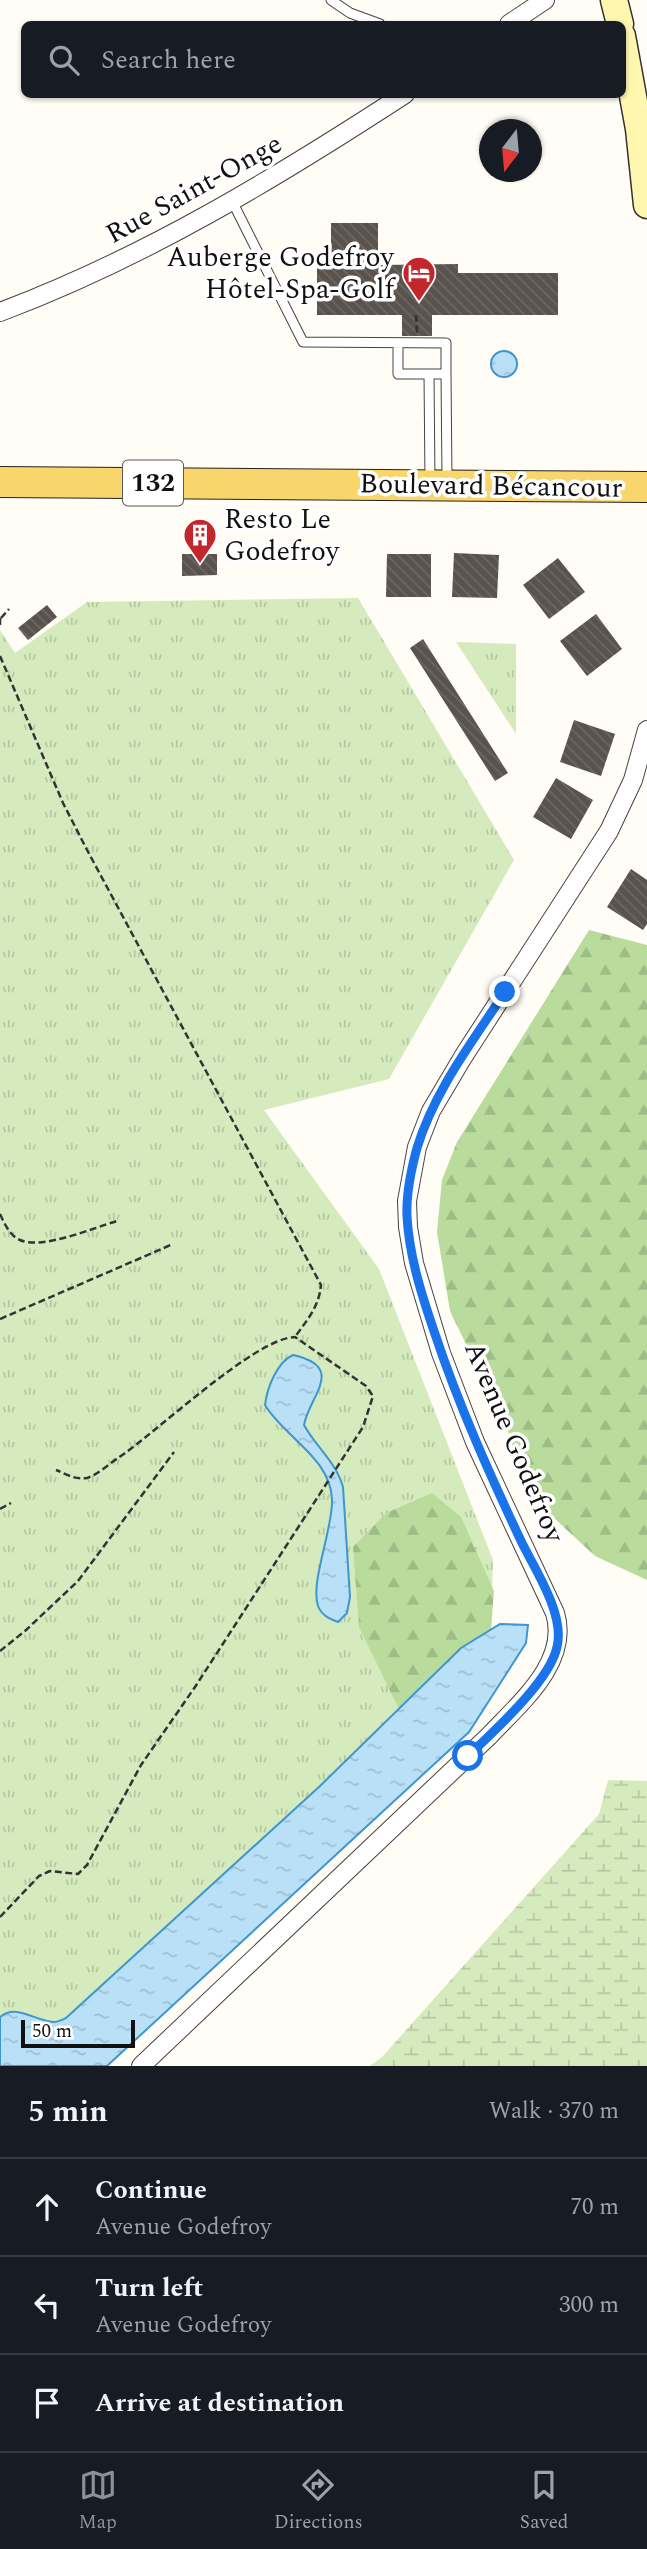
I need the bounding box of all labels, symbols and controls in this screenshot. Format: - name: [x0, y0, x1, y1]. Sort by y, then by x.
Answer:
- search box: [21, 21, 626, 98]
- text: Search here: [101, 40, 236, 80]
- icon: search: [45, 41, 83, 79]
- north arrow: [479, 119, 542, 182]
- street label: Rue Saint-Onge: [98, 123, 290, 255]
- place label: Auberge Godefroy Hôtel-Spa-Golf: [167, 236, 396, 311]
- hotel icon: Auberge Godefroy Hôtel-Spa-Golf: [400, 254, 438, 303]
- road number: 132: [123, 461, 183, 505]
- street label: Boulevard Bécancour: [359, 462, 623, 510]
- place label: Resto Le Godefroy: [224, 498, 341, 573]
- building icon: Resto Le Godefroy: [181, 516, 219, 565]
- route end: [489, 976, 520, 1007]
- street label: Avenue Godefroy: [452, 1335, 576, 1551]
- route start: [452, 1740, 483, 1771]
- scale bar: [21, 2017, 135, 2049]
- text: 50 m: [32, 2017, 72, 2046]
- text: 5 min: [28, 2089, 108, 2135]
- text: Walk · 370 m: [489, 2094, 619, 2129]
- text: Continue: [95, 2170, 207, 2210]
- icon: ahead: [28, 2188, 66, 2226]
- text: 70 m: [570, 2190, 619, 2225]
- text: Avenue Godefroy: [95, 2210, 271, 2245]
- text: Turn left: [95, 2268, 203, 2308]
- icon: left: [28, 2286, 66, 2324]
- text: 300 m: [559, 2288, 619, 2323]
- text: Avenue Godefroy: [95, 2308, 271, 2343]
- text: Arrive at destination: [95, 2383, 344, 2423]
- icon: arrive: [28, 2384, 66, 2422]
- tab: Map: [79, 2466, 117, 2537]
- tab: Directions: [274, 2466, 363, 2537]
- tab: Saved: [520, 2466, 568, 2537]

